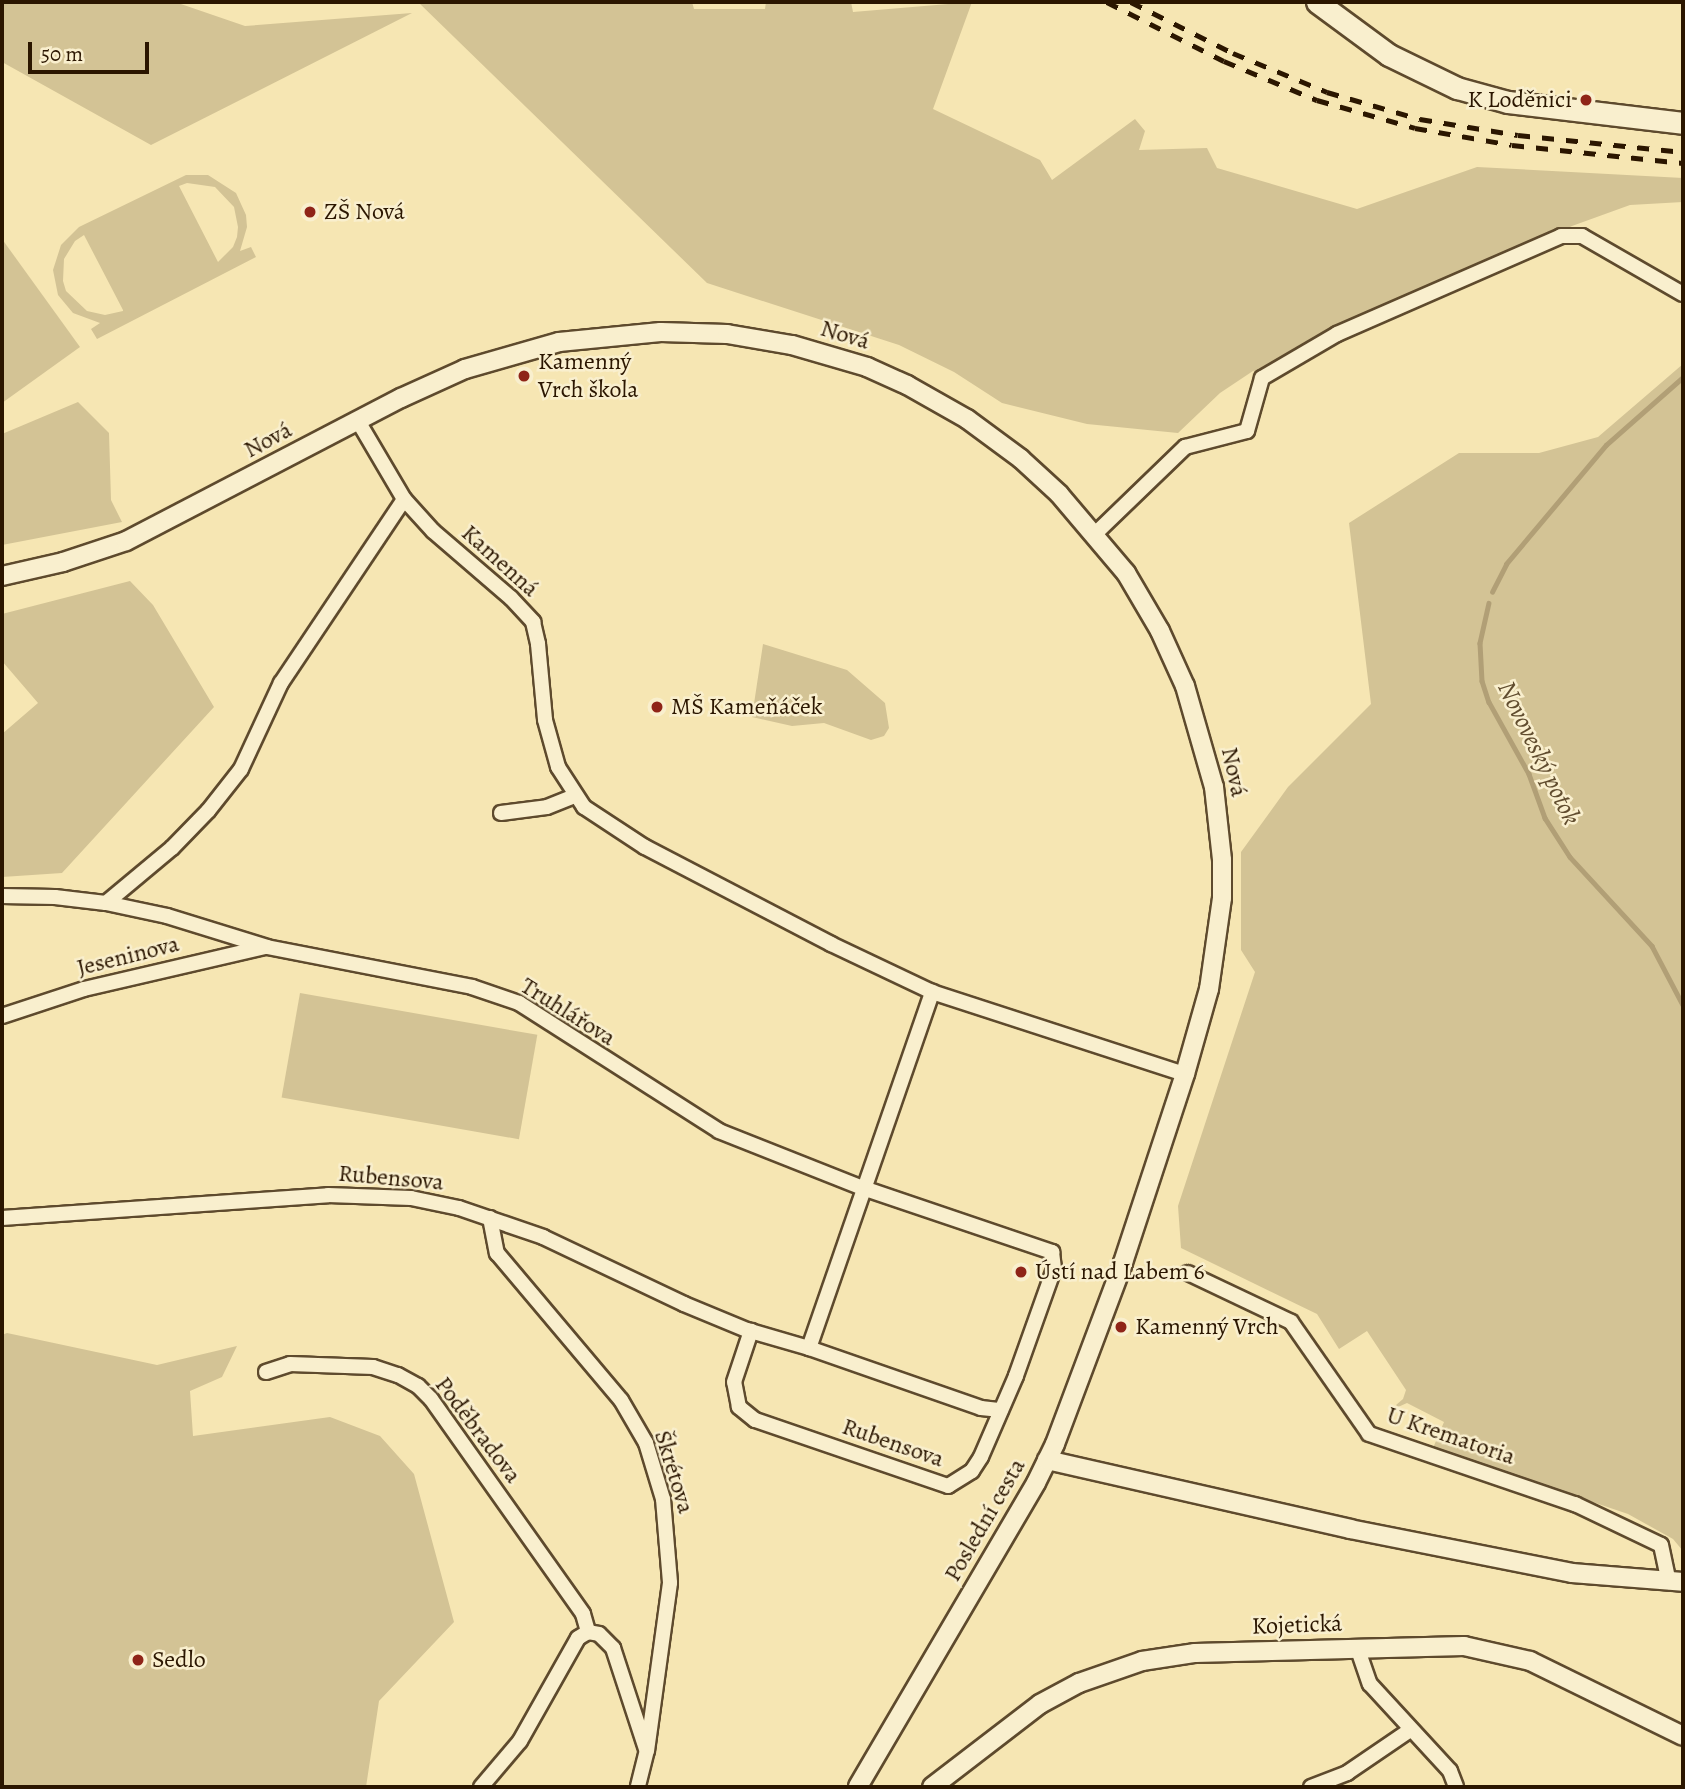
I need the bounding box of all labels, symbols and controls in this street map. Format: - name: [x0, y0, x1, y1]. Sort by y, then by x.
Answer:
- scale bar: [32, 28, 152, 72]
- text: 50 m: [41, 40, 83, 68]
- place label: K Loděnici: [1468, 86, 1572, 114]
- marker: K Loděnici: [1578, 92, 1594, 108]
- place label: ZŠ Nová: [324, 198, 405, 226]
- marker: ZŠ Nová: [302, 204, 318, 220]
- street label: Nová: [817, 314, 873, 356]
- place label: Kamenný Vrch škola: [538, 348, 638, 404]
- marker: Kamenný Vrch škola: [516, 368, 532, 384]
- street label: Nová: [239, 416, 297, 464]
- street label: Kamenná: [455, 519, 545, 603]
- water label: Novoveský potok: [1491, 676, 1587, 830]
- place label: MŠ Kameňáček: [671, 693, 823, 721]
- marker: MŠ Kameňáček: [649, 699, 665, 715]
- street label: Nová: [1215, 745, 1253, 799]
- street label: Jeseninova: [74, 929, 182, 983]
- street label: Truhlářova: [515, 972, 621, 1052]
- street label: Rubensova: [337, 1159, 445, 1197]
- place label: Ústí nad Labem 6: [1035, 1258, 1205, 1286]
- marker: Ústí nad Labem 6: [1013, 1264, 1029, 1280]
- place label: Kamenný Vrch: [1135, 1313, 1279, 1341]
- marker: Kamenný Vrch: [1113, 1319, 1129, 1335]
- street label: Poděbradova: [429, 1371, 527, 1489]
- street label: U Krematoria: [1383, 1401, 1519, 1471]
- street label: Rubensova: [838, 1412, 948, 1474]
- street label: Škrétova: [648, 1427, 700, 1517]
- street label: Poslední cesta: [938, 1453, 1032, 1587]
- street label: Kojetická: [1251, 1609, 1343, 1641]
- place label: Sedlo: [152, 1646, 206, 1674]
- marker: Sedlo: [130, 1652, 146, 1668]

